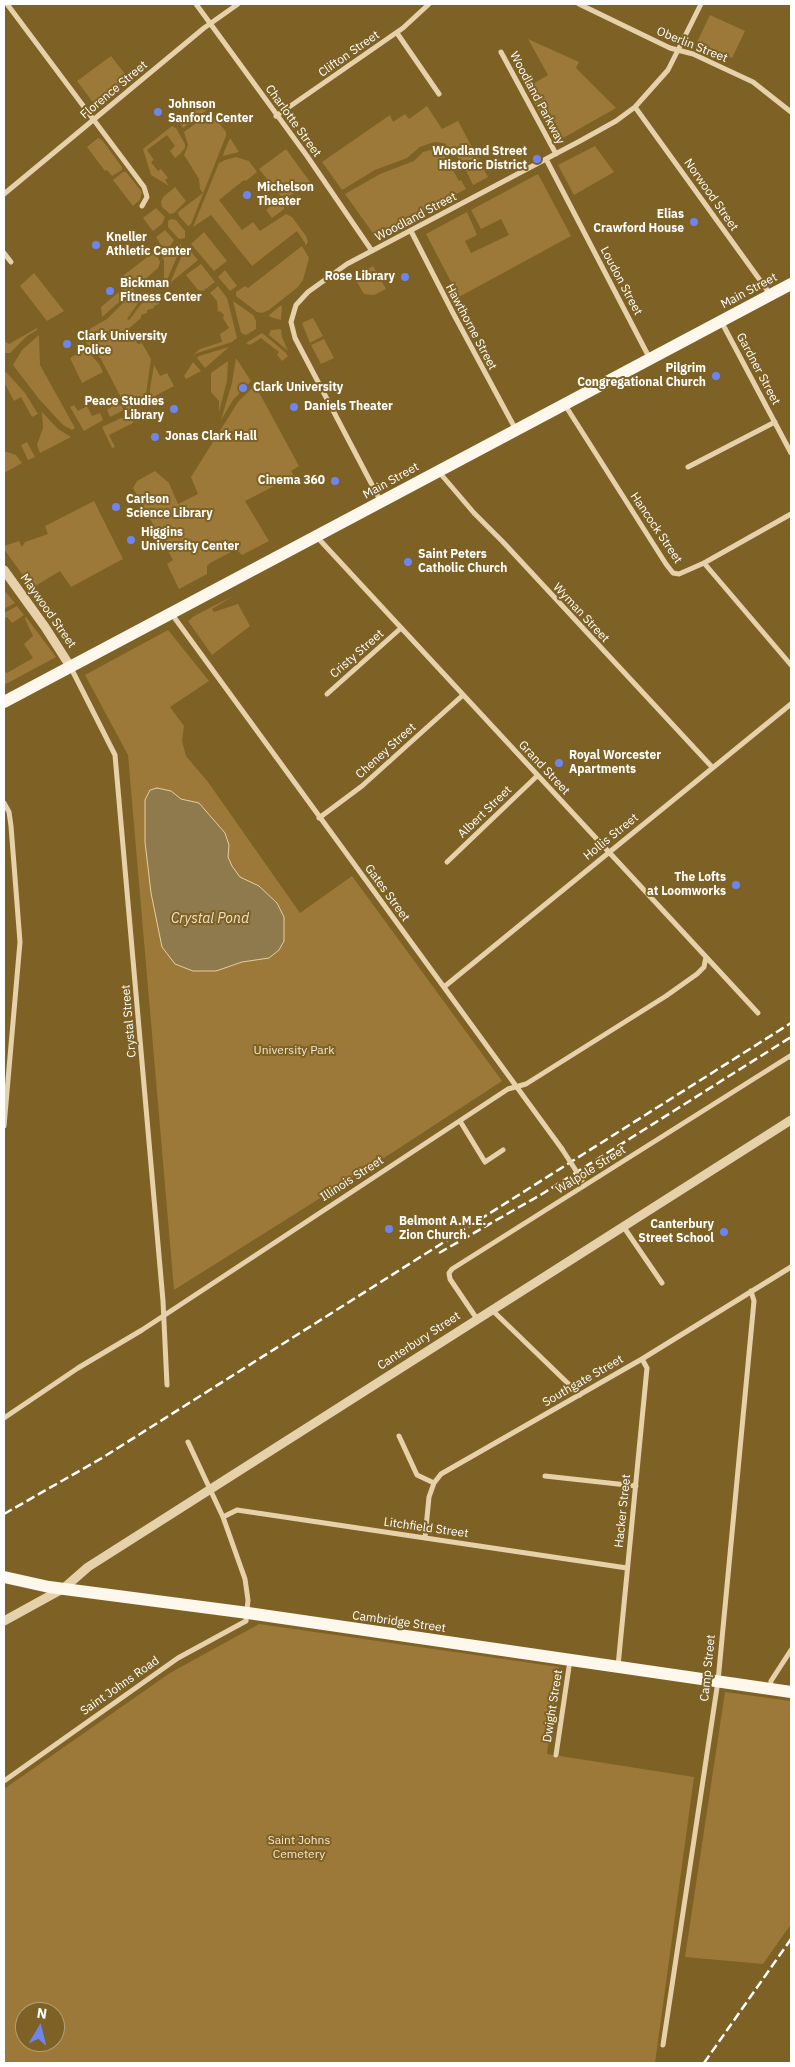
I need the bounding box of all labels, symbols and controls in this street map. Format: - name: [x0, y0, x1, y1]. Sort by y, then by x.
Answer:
- street label: Oberlin Street: [654, 24, 730, 66]
- street label: Clifton Street: [316, 28, 382, 80]
- street label: Woodland Parkway: [506, 49, 568, 147]
- street label: Florence Street: [78, 58, 150, 122]
- street label: Charlotte Street: [262, 82, 324, 160]
- place label: Johnson Sanford Center: [168, 98, 253, 126]
- marker: Johnson Sanford Center: [152, 106, 164, 118]
- place label: Woodland Street Historic District: [432, 145, 527, 173]
- marker: Woodland Street Historic District: [531, 153, 543, 165]
- street label: Norwood Street: [681, 156, 741, 234]
- place label: Michelson Theater: [257, 181, 314, 209]
- marker: Michelson Theater: [241, 189, 253, 201]
- street label: Woodland Street: [373, 189, 459, 245]
- place label: Elias Crawford House: [593, 208, 684, 236]
- marker: Elias Crawford House: [688, 216, 700, 228]
- place label: Kneller Athletic Center: [106, 231, 191, 259]
- marker: Kneller Athletic Center: [90, 239, 102, 251]
- street label: Loudon Street: [597, 244, 645, 318]
- place label: Rose Library: [325, 270, 395, 284]
- street label: Main Street: [718, 270, 780, 312]
- marker: Rose Library: [399, 271, 411, 283]
- place label: Bickman Fitness Center: [120, 277, 202, 305]
- street label: Hawthorne Street: [442, 282, 500, 372]
- marker: Bickman Fitness Center: [104, 285, 116, 297]
- place label: Clark University Police: [77, 330, 167, 358]
- street label: Gardner Street: [733, 330, 783, 408]
- marker: Clark University Police: [61, 338, 73, 350]
- place label: Pilgrim Congregational Church: [577, 362, 706, 390]
- marker: Pilgrim Congregational Church: [710, 370, 722, 382]
- place label: Clark University: [253, 381, 343, 395]
- marker: Clark University: [237, 382, 249, 394]
- place label: Peace Studies Library: [84, 395, 164, 423]
- place label: Daniels Theater: [304, 400, 393, 414]
- marker: Daniels Theater: [288, 401, 300, 413]
- marker: Peace Studies Library: [168, 403, 180, 415]
- place label: Jonas Clark Hall: [165, 430, 257, 444]
- marker: Jonas Clark Hall: [149, 431, 161, 443]
- street label: Main Street: [361, 460, 421, 502]
- place label: Cinema 360: [258, 474, 325, 488]
- marker: Cinema 360: [329, 475, 341, 487]
- street label: Hancock Street: [627, 490, 685, 566]
- place label: Carlson Science Library: [126, 493, 213, 521]
- marker: Carlson Science Library: [110, 501, 122, 513]
- place label: Higgins University Center: [141, 526, 239, 554]
- marker: Higgins University Center: [125, 534, 137, 546]
- place label: Saint Peters Catholic Church: [418, 548, 507, 576]
- marker: Saint Peters Catholic Church: [402, 556, 414, 568]
- street label: Maywood Street: [17, 571, 79, 651]
- street label: Wyman Street: [550, 580, 612, 646]
- street label: Cristy Street: [327, 627, 387, 681]
- street label: Cheney Street: [353, 720, 419, 782]
- street label: Grand Street: [515, 738, 573, 798]
- place label: Royal Worcester Apartments: [569, 749, 661, 777]
- marker: Royal Worcester Apartments: [553, 757, 565, 769]
- street label: Albert Street: [455, 783, 515, 841]
- street label: Hollis Street: [581, 811, 641, 863]
- street label: Gates Street: [361, 862, 413, 924]
- place label: The Lofts at Loomworks: [647, 871, 726, 899]
- marker: The Lofts at Loomworks: [730, 879, 742, 891]
- water label: Crystal Pond: [171, 911, 249, 927]
- street label: Crystal Street: [119, 984, 139, 1058]
- park label: University Park: [254, 1044, 334, 1058]
- street label: Walpole Street: [553, 1143, 629, 1197]
- street label: Illinois Street: [318, 1153, 386, 1205]
- place label: Belmont A.M.E. Zion Church: [399, 1215, 486, 1243]
- place label: Canterbury Street School: [638, 1218, 714, 1246]
- marker: Belmont A.M.E. Zion Church: [383, 1223, 395, 1235]
- marker: Canterbury Street School: [718, 1226, 730, 1238]
- street label: Canterbury Street: [375, 1309, 463, 1373]
- street label: Southgate Street: [540, 1352, 626, 1410]
- street label: Hacker Street: [612, 1474, 634, 1548]
- street label: Litchfield Street: [383, 1515, 469, 1541]
- street label: Cambridge Street: [351, 1608, 447, 1636]
- street label: Camp Street: [697, 1634, 719, 1702]
- street label: Saint Johns Road: [78, 1653, 162, 1719]
- street label: Dwight Street: [540, 1669, 566, 1743]
- park label: Saint Johns Cemetery: [268, 1834, 330, 1862]
- north arrow: [15, 2002, 65, 2052]
- text: N: [36, 2004, 48, 2023]

